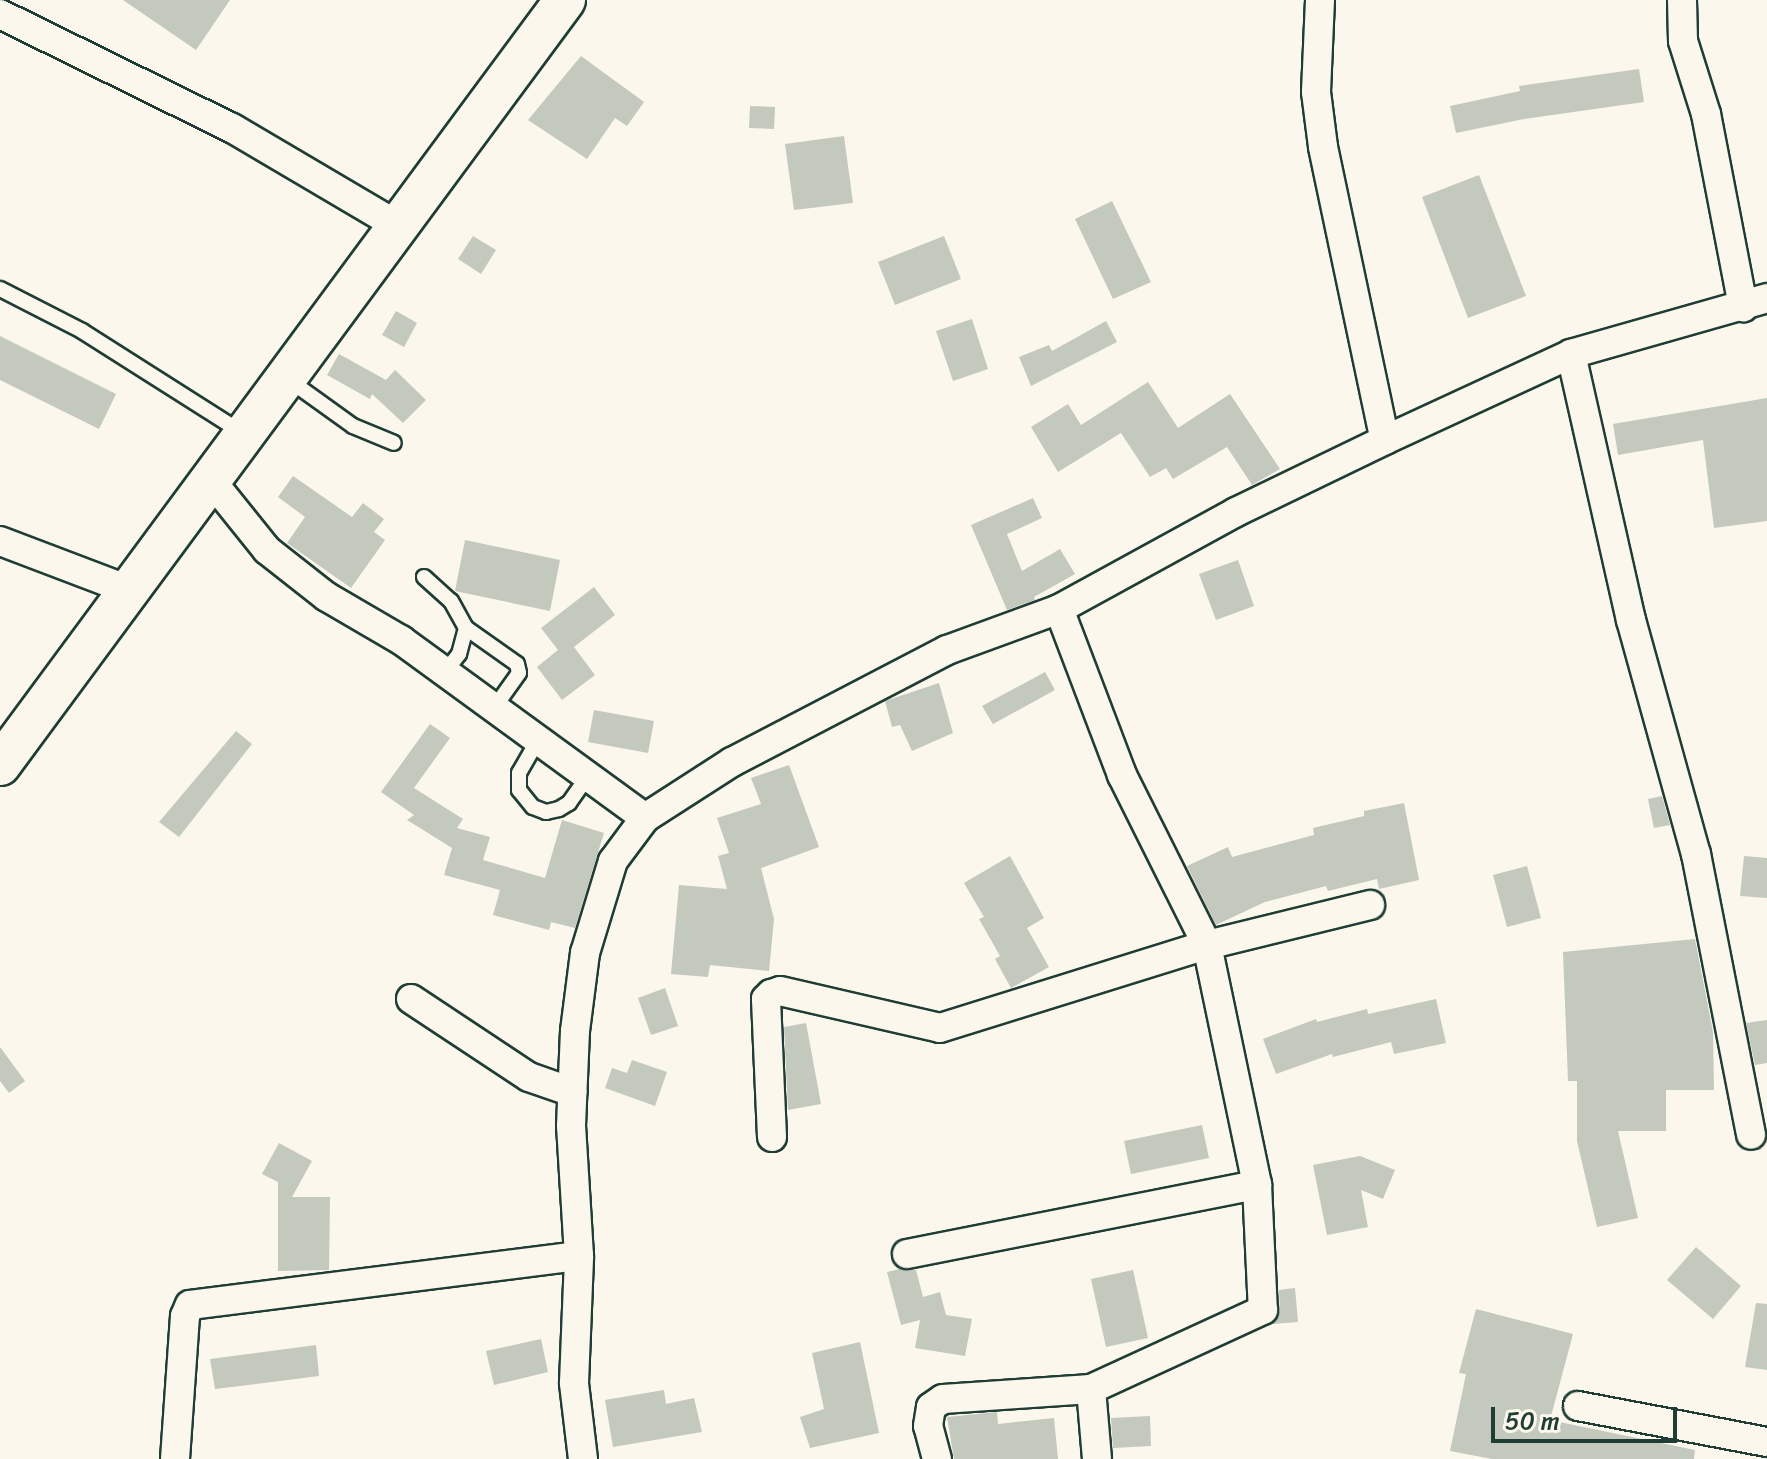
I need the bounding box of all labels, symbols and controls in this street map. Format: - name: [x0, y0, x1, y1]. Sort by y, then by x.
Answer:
- scale bar: [1495, 1391, 1681, 1441]
- text: 50 m: [1505, 1400, 1560, 1442]

